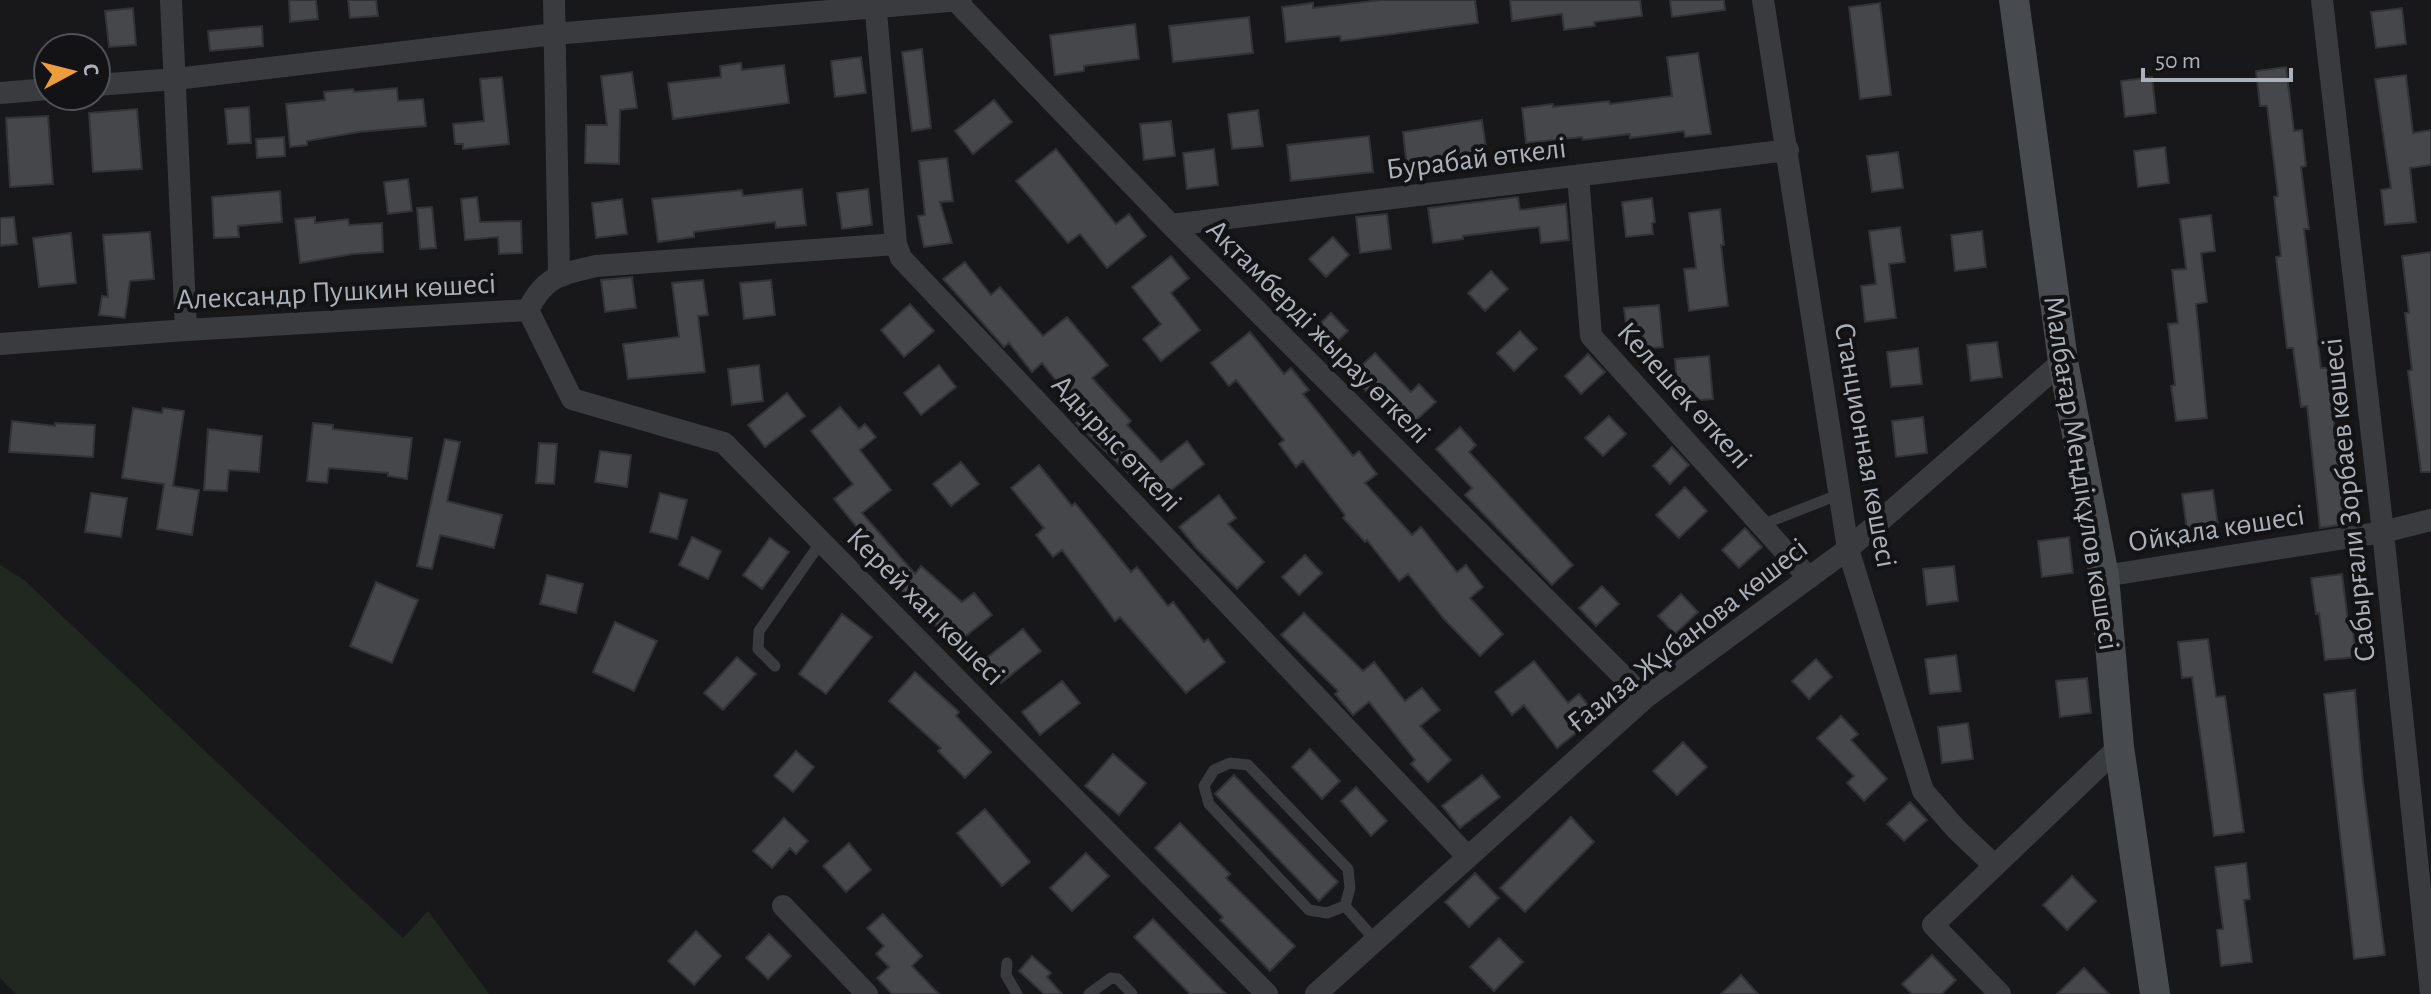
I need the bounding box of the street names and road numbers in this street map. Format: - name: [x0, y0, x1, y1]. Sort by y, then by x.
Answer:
- street label: Бурабай өткелі: [1384, 133, 1568, 185]
- street label: Ақтамберді жырау өткелі: [1201, 214, 1436, 449]
- street label: Александр Пушкин көшесі: [175, 269, 497, 315]
- street label: Малбағар Меңдіқұлов көшесі: [2038, 294, 2124, 652]
- street label: Келешек өткелі: [1611, 317, 1757, 475]
- street label: Станционная көшесі: [1829, 320, 1901, 570]
- street label: Сабырғали Зорбаев көшесі: [2317, 336, 2381, 663]
- street label: Адырыс өткелі: [1046, 369, 1187, 518]
- street label: Ойқала көшесі: [2126, 500, 2307, 558]
- street label: Керей хан көшесі: [841, 522, 1010, 691]
- street label: Ғазиза Жұбанова көшесі: [1562, 533, 1813, 739]

